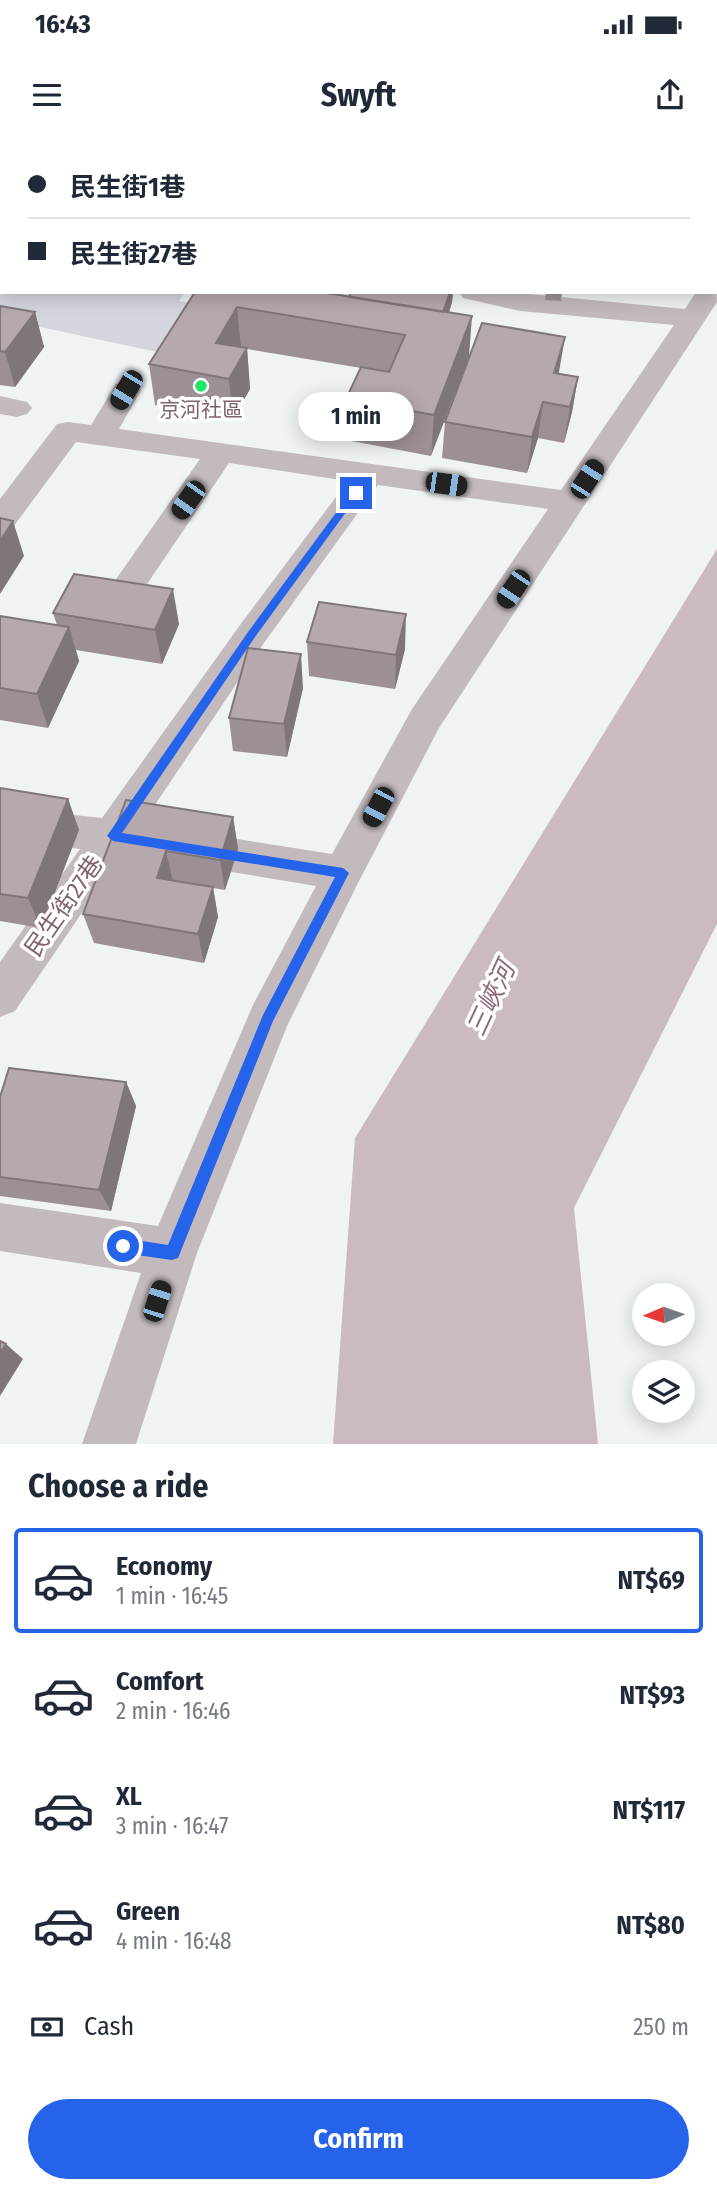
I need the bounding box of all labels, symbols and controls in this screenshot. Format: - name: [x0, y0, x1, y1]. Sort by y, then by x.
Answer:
- text: 16:43: [35, 9, 91, 40]
- icon: menu: [28, 76, 66, 114]
- text: Swyft: [321, 76, 396, 114]
- icon: share: [651, 76, 689, 114]
- text: 民生街1巷: [70, 172, 185, 203]
- text: 民生街27巷: [70, 239, 197, 270]
- car: [107, 367, 146, 413]
- marker: 京河社區: [193, 378, 209, 394]
- callout: 1 min: [298, 392, 414, 440]
- place label: 京河社區: [159, 397, 243, 423]
- text: 1 min: [331, 402, 381, 430]
- car: [567, 456, 608, 502]
- car: [424, 471, 469, 497]
- car: [168, 477, 209, 523]
- route end: [340, 477, 372, 509]
- car: [493, 566, 534, 612]
- car: [359, 784, 398, 830]
- street label: 民生街27巷: [19, 850, 109, 962]
- water label: 三峽河: [460, 953, 524, 1041]
- route start: [107, 1230, 139, 1262]
- car: [141, 1278, 174, 1324]
- north arrow: [632, 1283, 695, 1346]
- map controls: [632, 1283, 695, 1423]
- button: layers: [632, 1360, 695, 1423]
- text: Choose a ride: [28, 1467, 209, 1505]
- icon: car: [32, 1549, 95, 1612]
- text: Economy: [116, 1551, 212, 1582]
- text: NT$69: [618, 1565, 685, 1596]
- text: 1 min · 16:45: [116, 1582, 228, 1610]
- icon: car: [32, 1664, 95, 1727]
- text: Comfort: [116, 1666, 204, 1697]
- text: NT$93: [619, 1680, 685, 1711]
- text: 2 min · 16:46: [116, 1697, 231, 1725]
- icon: car: [32, 1779, 95, 1842]
- text: XL: [116, 1781, 142, 1812]
- text: NT$117: [613, 1795, 685, 1826]
- text: 3 min · 16:47: [116, 1812, 228, 1840]
- icon: car: [32, 1894, 95, 1957]
- text: Green: [116, 1896, 180, 1927]
- text: NT$80: [616, 1910, 685, 1941]
- text: 4 min · 16:48: [116, 1927, 232, 1955]
- icon: cash: [28, 2008, 66, 2046]
- text: Cash: [84, 2011, 134, 2042]
- text: 250 m: [633, 2013, 689, 2041]
- button: Confirm: [28, 2099, 689, 2179]

